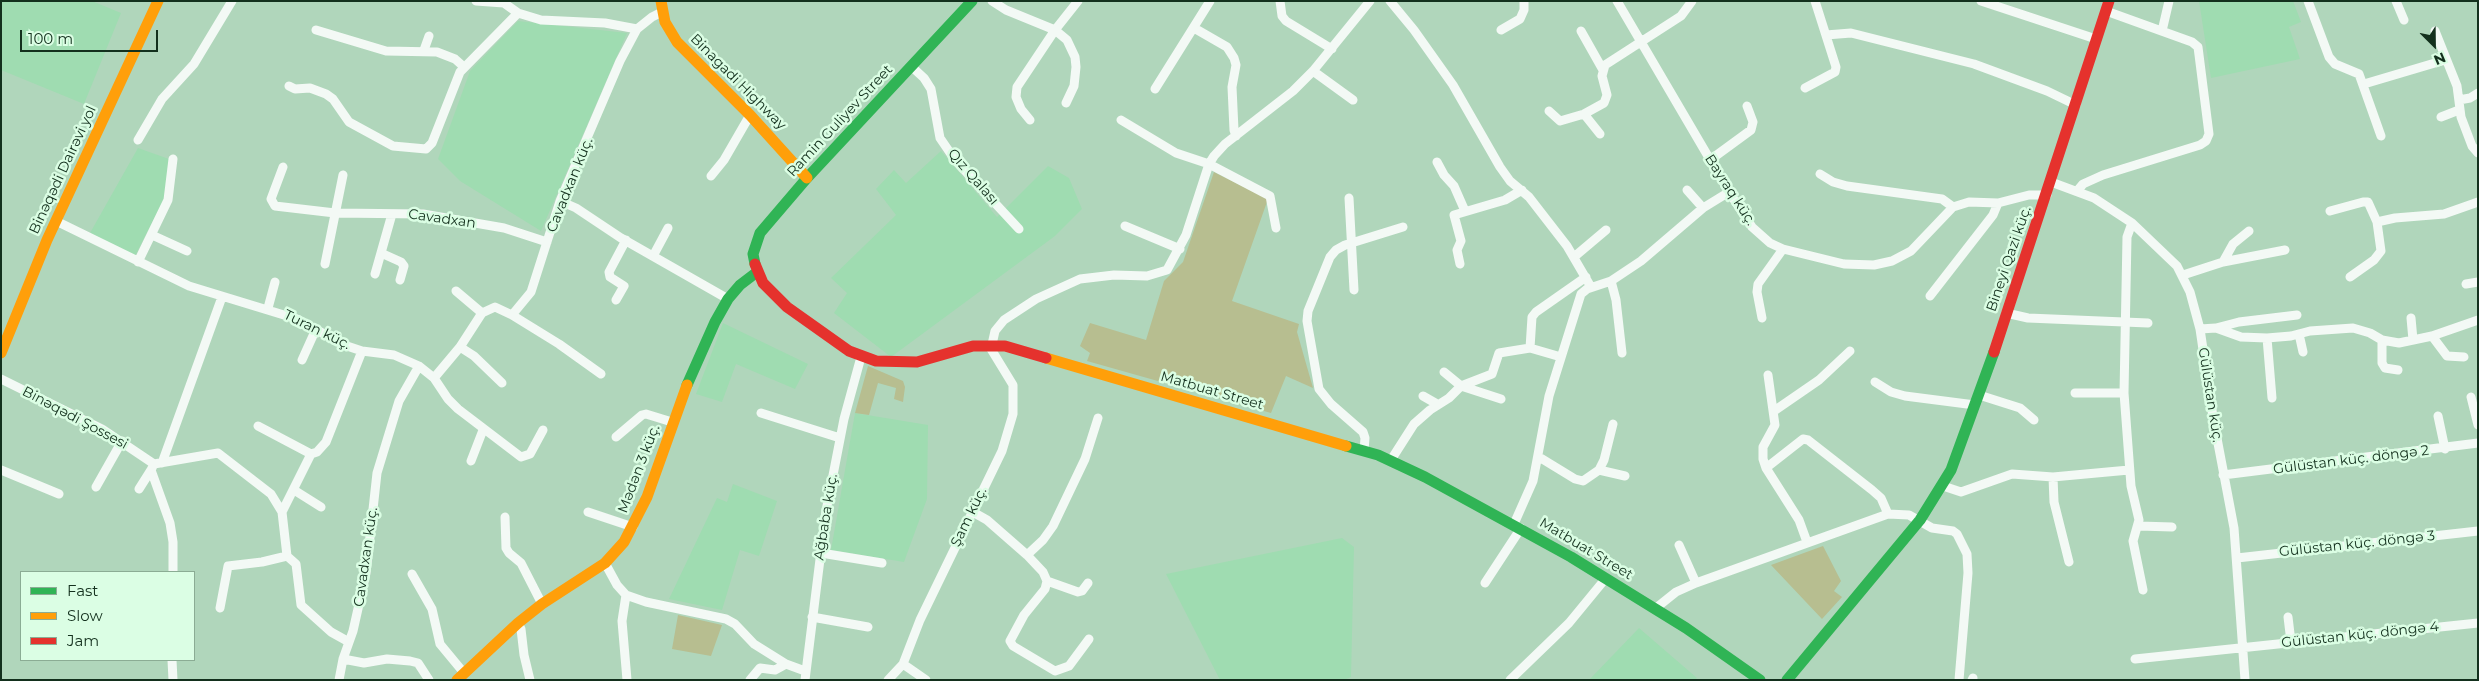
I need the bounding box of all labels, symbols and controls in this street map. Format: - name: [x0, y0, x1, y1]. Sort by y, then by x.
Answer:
- scale bar: [22, 20, 160, 52]
- north arrow: [2409, 20, 2459, 70]
- text: 100 m: [28, 29, 73, 48]
- street label: Binagadi Highway: [687, 31, 789, 133]
- text: N: [2431, 48, 2449, 69]
- street label: Ramin Guliyev Street: [784, 62, 896, 180]
- street label: Binəqədi Dairəvi yol: [26, 103, 100, 237]
- street label: Cavadxan küç.: [543, 135, 597, 235]
- street label: Qız Qalası: [944, 145, 1002, 209]
- street label: Bayraq küç.: [1701, 151, 1759, 229]
- street label: Bineyi Qazi küç.: [1983, 204, 2035, 314]
- street label: Cavadxan: [407, 206, 477, 232]
- street label: Turan küç.: [281, 307, 353, 353]
- street label: Gülüstan küç.: [2194, 346, 2226, 444]
- street label: Matbuat Street: [1159, 368, 1265, 414]
- street label: Binəqədi Şossesi: [19, 383, 131, 453]
- street label: Mədən 3 küç.: [614, 422, 664, 516]
- street label: Gülüstan küç. döngə 2: [2272, 442, 2430, 478]
- street label: Ağbaba küç.: [811, 473, 841, 561]
- street label: Şam küç.: [947, 484, 991, 550]
- street label: Cavadxan küç.: [351, 506, 381, 608]
- street label: Matbuat Street: [1536, 514, 1636, 584]
- street label: Gülüstan küç. döngə 3: [2278, 527, 2436, 561]
- legend: [20, 571, 195, 661]
- text: Fast: [67, 581, 98, 600]
- text: Slow: [67, 606, 103, 625]
- street label: Gülüstan küç. döngə 4: [2280, 618, 2440, 652]
- text: Jam: [67, 631, 99, 650]

